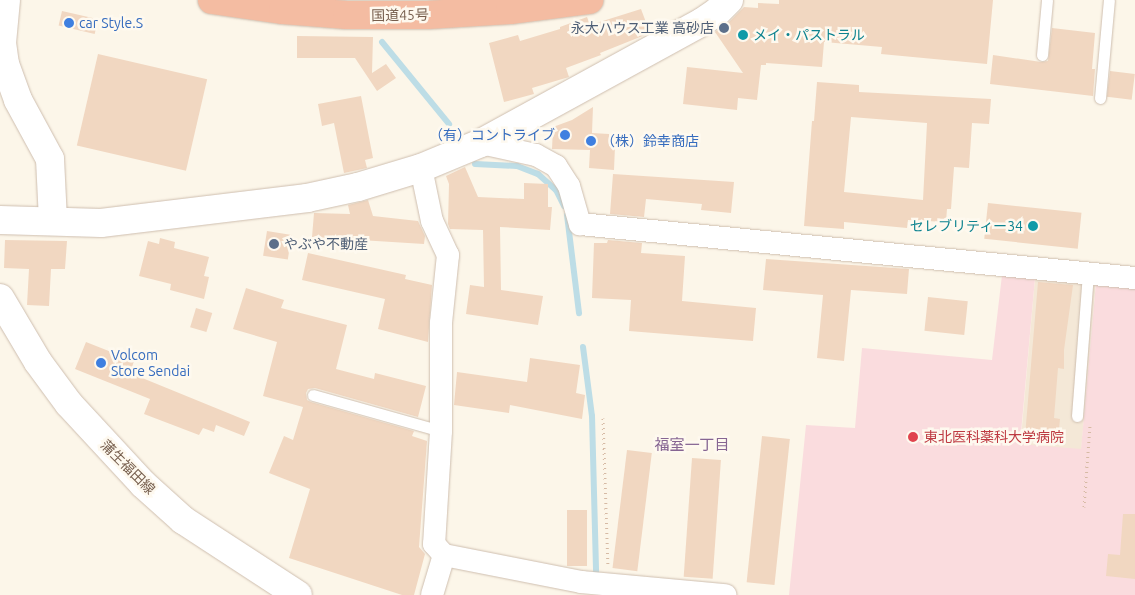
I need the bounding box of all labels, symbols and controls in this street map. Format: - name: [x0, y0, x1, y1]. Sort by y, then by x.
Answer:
- street label: 国道45号: [371, 6, 429, 24]
- place label: car Style.S: [79, 15, 143, 31]
- marker: car Style.S: [63, 17, 75, 29]
- place label: 永大ハウス工業 高砂店: [571, 20, 714, 36]
- marker: 永大ハウス工業 高砂店: [718, 22, 730, 34]
- place label: メイ・パストラル: [753, 27, 865, 43]
- marker: メイ・パストラル: [737, 29, 749, 41]
- place label: （有）コントライブ: [429, 127, 555, 143]
- marker: （有）コントライブ: [559, 129, 571, 141]
- place label: （株）鈴幸商店: [601, 133, 699, 149]
- marker: （株）鈴幸商店: [585, 135, 597, 147]
- place label: セレブリティー34: [909, 218, 1023, 234]
- marker: セレブリティー34: [1027, 220, 1039, 232]
- place label: やぶや不動産: [284, 236, 368, 252]
- marker: やぶや不動産: [268, 238, 280, 250]
- place label: Volcom Store Sendai: [111, 347, 190, 380]
- marker: Volcom Store Sendai: [95, 357, 107, 369]
- place label: 東北医科薬科大学病院: [924, 429, 1064, 445]
- marker: 東北医科薬科大学病院: [906, 430, 920, 444]
- street label: 蒲生福田線: [97, 436, 159, 498]
- district label: 福室一丁目: [655, 436, 729, 454]

